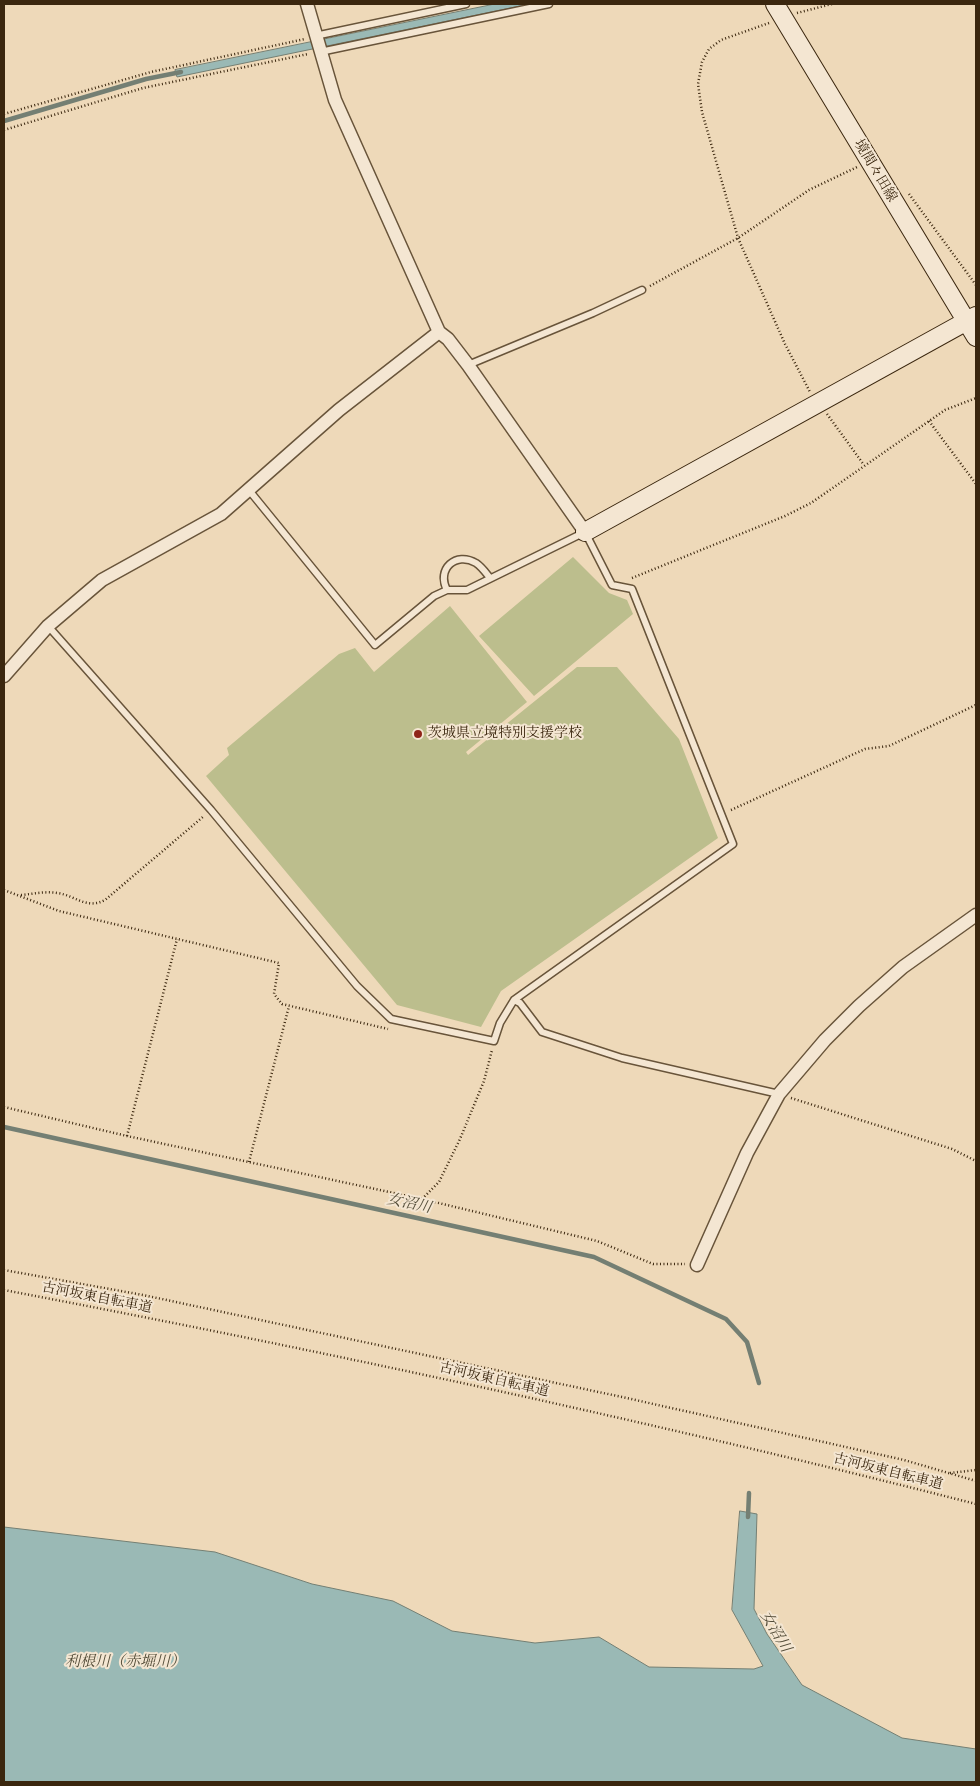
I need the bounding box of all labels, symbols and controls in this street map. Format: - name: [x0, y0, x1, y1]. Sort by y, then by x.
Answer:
- street label: 境間々田線: [850, 137, 900, 205]
- place label: 茨城県立境特別支援学校: [428, 726, 582, 742]
- marker: 茨城県立境特別支援学校: [412, 728, 424, 740]
- water label: 女沼川: [385, 1191, 433, 1217]
- street label: 古河坂東自転車道: [40, 1279, 154, 1317]
- street label: 古河坂東自転車道: [438, 1359, 550, 1401]
- street label: 古河坂東自転車道: [832, 1450, 944, 1494]
- water label: 女沼川: [756, 1608, 794, 1656]
- water label: 利根川（赤堀川）: [65, 1653, 185, 1671]

